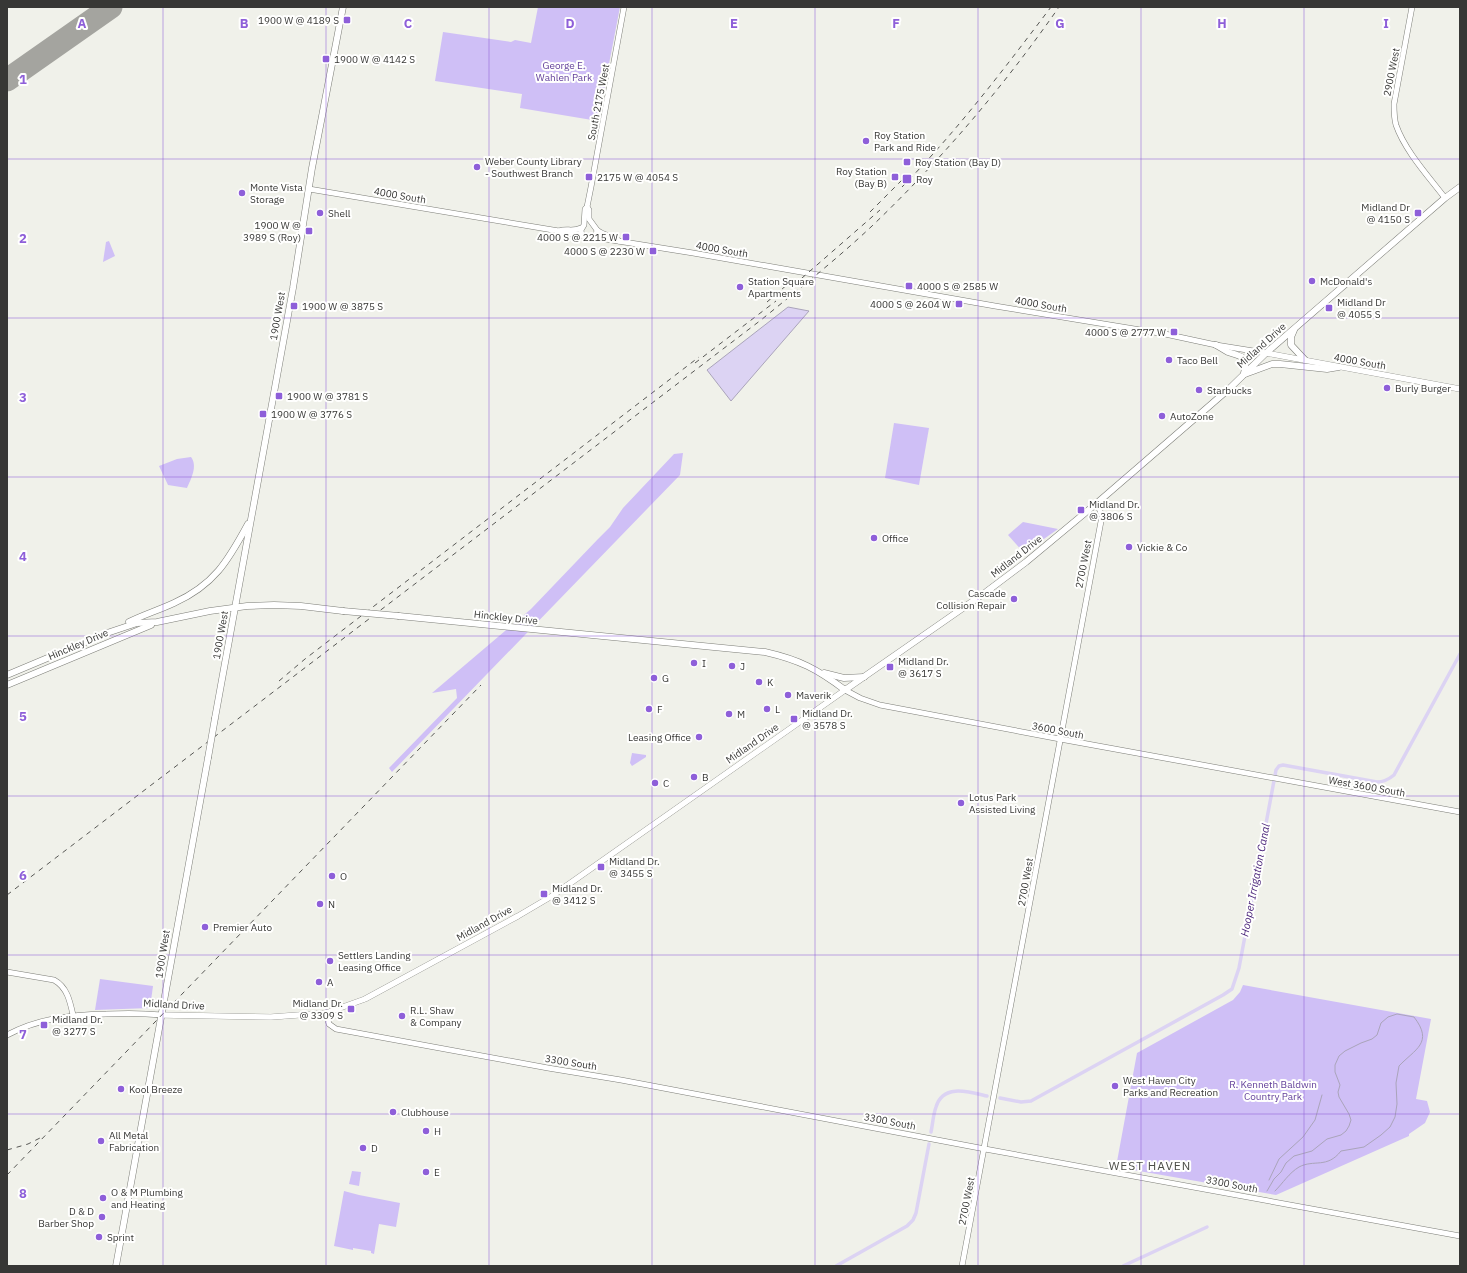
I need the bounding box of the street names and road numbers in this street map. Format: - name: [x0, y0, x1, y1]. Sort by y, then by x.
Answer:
- street label: 2900 West: [1380, 46, 1403, 97]
- street label: South 2175 West: [585, 62, 612, 141]
- street label: 4000 South: [373, 185, 427, 206]
- street label: 4000 South: [695, 239, 749, 260]
- street label: 1900 West: [267, 290, 288, 341]
- street label: 4000 South: [1014, 294, 1068, 315]
- street label: Midland Drive: [1234, 320, 1289, 371]
- street label: 4000 South: [1333, 351, 1387, 372]
- street label: Midland Drive: [988, 532, 1045, 580]
- street label: 2700 West: [1072, 538, 1095, 589]
- street label: Hinckley Drive: [473, 608, 539, 627]
- street label: 1900 West: [210, 609, 231, 660]
- street label: Hinckley Drive: [46, 626, 111, 663]
- street label: 3600 South: [1031, 719, 1085, 742]
- street label: Midland Drive: [723, 720, 782, 766]
- street label: West 3600 South: [1328, 773, 1406, 800]
- street label: 2700 West: [1015, 856, 1036, 907]
- street label: Midland Drive: [454, 903, 515, 944]
- street label: 1900 West: [152, 928, 173, 979]
- street label: Midland Drive: [143, 996, 206, 1013]
- street label: 3300 South: [544, 1052, 598, 1073]
- street label: 3300 South: [863, 1110, 917, 1133]
- street label: 3300 South: [1205, 1173, 1259, 1196]
- street label: 2700 West: [955, 1175, 978, 1226]

